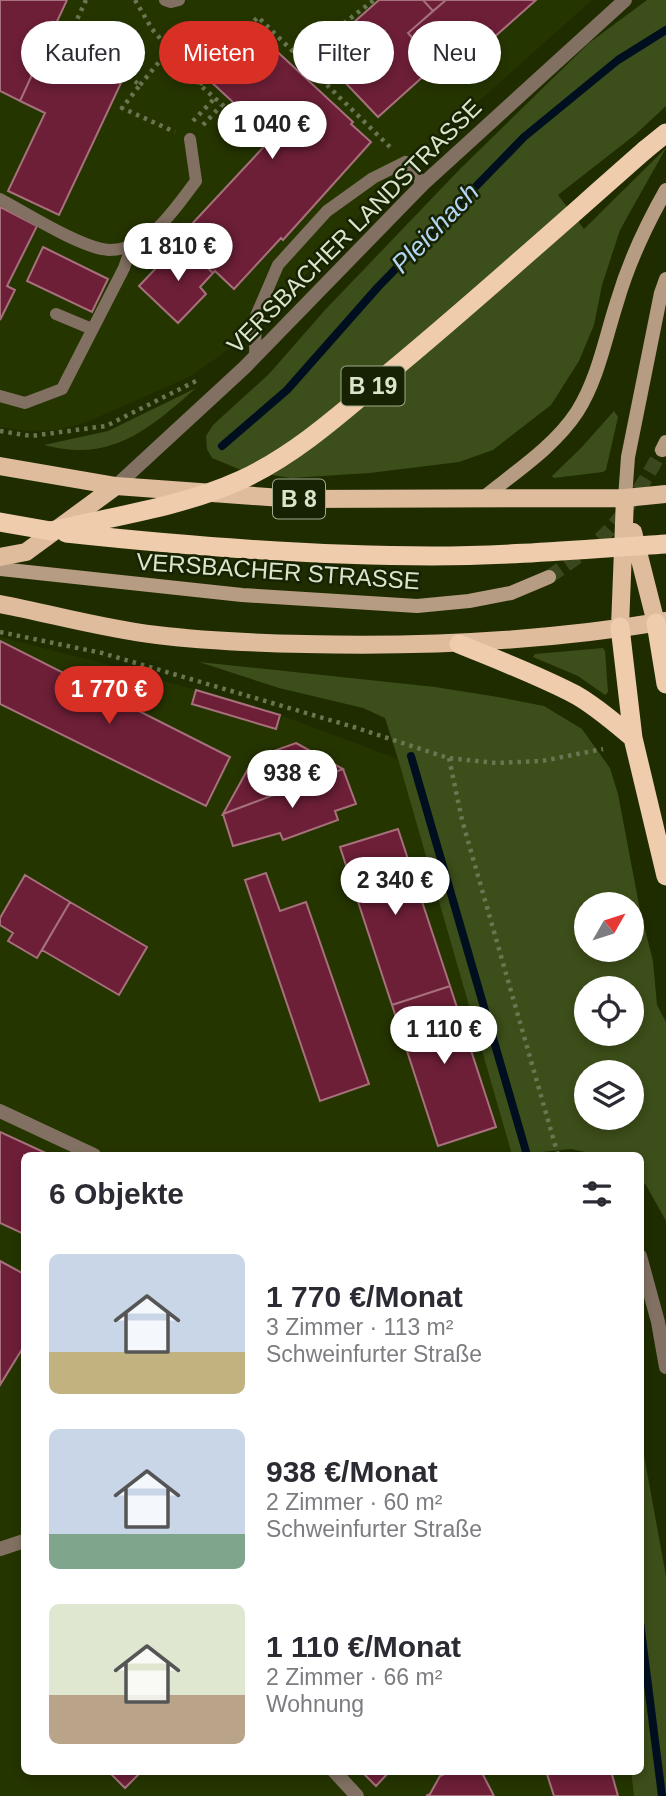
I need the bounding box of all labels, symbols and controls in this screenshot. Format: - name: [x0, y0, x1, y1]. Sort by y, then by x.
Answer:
- chip: Kaufen: [21, 21, 145, 84]
- chip: Mieten: [159, 21, 279, 84]
- chip: Filter: [293, 21, 394, 84]
- chip: Neu: [408, 21, 501, 84]
- street label: VERSBACHER LANDSTRASSE: [221, 93, 487, 359]
- pin: 1 040 €: [207, 102, 337, 161]
- text: 1 040 €: [234, 111, 310, 137]
- water label: Pleichach: [385, 177, 485, 279]
- pin: 1 810 €: [113, 224, 243, 283]
- text: 1 810 €: [140, 233, 216, 259]
- road number: B 19: [342, 366, 404, 406]
- road number: B 8: [273, 480, 325, 519]
- street label: VERSBACHER STRASSE: [135, 548, 421, 594]
- pin: 1 770 €: [44, 666, 174, 726]
- text: 1 770 €: [71, 676, 147, 702]
- pin: 938 €: [243, 750, 341, 810]
- text: 938 €: [263, 760, 321, 786]
- pin: 2 340 €: [330, 858, 460, 917]
- text: 2 340 €: [357, 867, 433, 893]
- north arrow: [574, 892, 644, 962]
- map controls: [574, 892, 644, 1130]
- button: locate: [574, 976, 644, 1046]
- pin: 1 110 €: [379, 1006, 509, 1066]
- text: 1 110 €: [406, 1016, 482, 1042]
- button: layers: [574, 1060, 644, 1130]
- icon: filters: [578, 1175, 616, 1213]
- text: 6 Objekte: [49, 1177, 184, 1210]
- text: 1 770 €/Monat: [266, 1280, 463, 1313]
- icon: home: [105, 1282, 189, 1366]
- text: 3 Zimmer · 113 m²: [266, 1314, 453, 1340]
- text: Schweinfurter Straße: [266, 1341, 482, 1367]
- text: 938 €/Monat: [266, 1455, 438, 1488]
- icon: home: [105, 1457, 189, 1541]
- text: 2 Zimmer · 60 m²: [266, 1489, 442, 1515]
- text: Schweinfurter Straße: [266, 1516, 482, 1542]
- text: 1 110 €/Monat: [266, 1630, 461, 1663]
- icon: home: [105, 1632, 189, 1716]
- text: 2 Zimmer · 66 m²: [266, 1664, 442, 1690]
- text: Wohnung: [266, 1691, 364, 1717]

